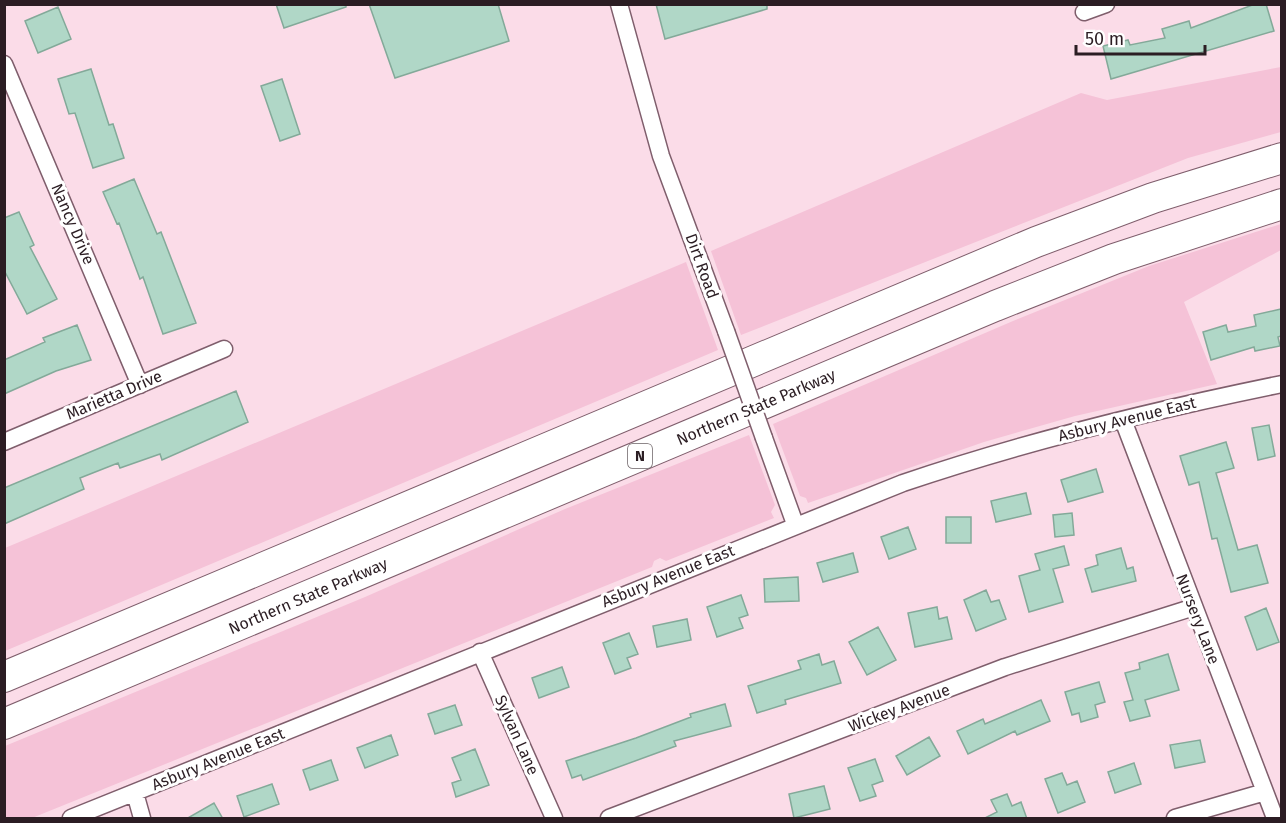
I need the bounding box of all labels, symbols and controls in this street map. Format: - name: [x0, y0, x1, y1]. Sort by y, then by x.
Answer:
- scale bar: [1076, 18, 1205, 56]
- text: 50 m: [1085, 28, 1124, 50]
- street label: Nancy Drive: [47, 181, 99, 267]
- street label: Dirt Road: [681, 231, 723, 301]
- street label: Northern State Parkway: [674, 365, 838, 449]
- street label: Marietta Drive: [63, 366, 165, 424]
- street label: Asbury Avenue East: [1056, 393, 1198, 445]
- road number: N: [628, 444, 652, 468]
- street label: Asbury Avenue East: [599, 541, 737, 611]
- street label: Northern State Parkway: [226, 554, 390, 638]
- street label: Nursery Lane: [1172, 571, 1224, 667]
- street label: Wickey Avenue: [846, 680, 952, 736]
- street label: Sylvan Lane: [491, 692, 543, 778]
- street label: Asbury Avenue East: [149, 724, 287, 794]

